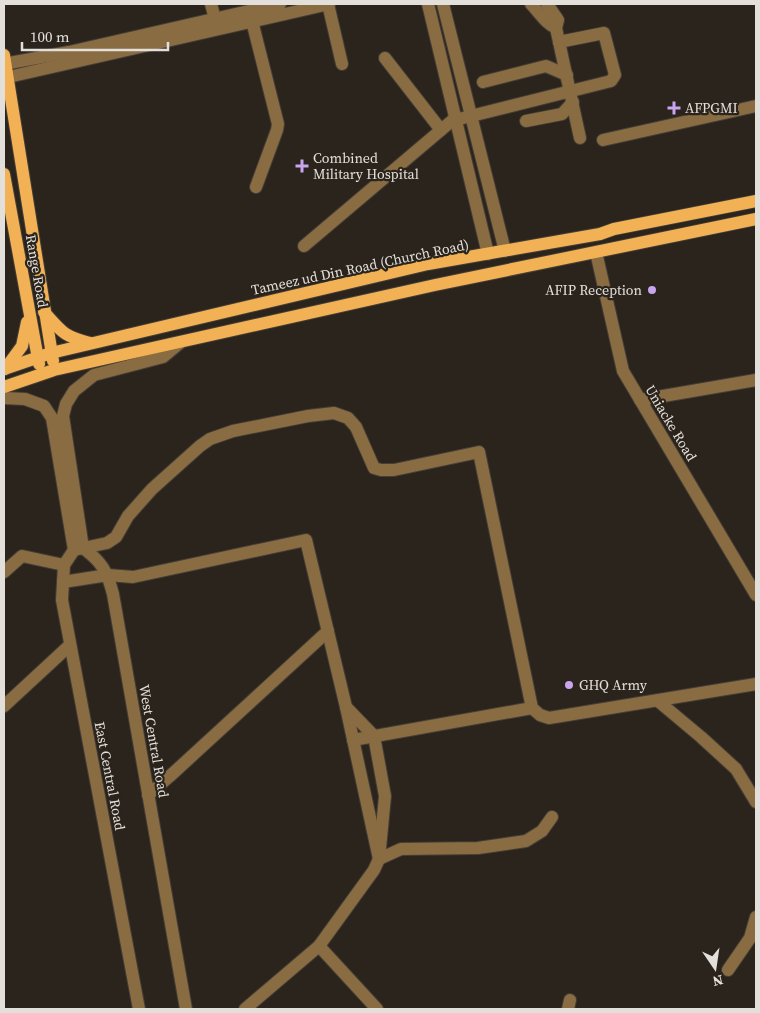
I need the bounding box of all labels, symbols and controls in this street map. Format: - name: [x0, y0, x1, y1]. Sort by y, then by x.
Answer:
- scale bar: [22, 20, 169, 52]
- text: 100 m: [30, 26, 70, 47]
- place label: AFPGMI: [685, 98, 738, 118]
- marker: AFPGMI: [667, 101, 681, 115]
- place label: Combined Military Hospital: [313, 148, 419, 184]
- marker: Combined Military Hospital: [295, 159, 309, 173]
- street label: Range Road: [21, 233, 53, 309]
- street label: Tameez ud Din Road (Church Road): [249, 234, 471, 300]
- place label: AFIP Reception: [545, 280, 643, 300]
- marker: AFIP Reception: [646, 284, 658, 296]
- street label: Uniacke Road: [640, 381, 702, 465]
- place label: GHQ Army: [579, 675, 648, 695]
- marker: GHQ Army: [563, 679, 575, 691]
- street label: West Central Road: [134, 683, 174, 799]
- street label: East Central Road: [90, 720, 130, 832]
- north arrow: [690, 943, 740, 993]
- text: N: [711, 970, 725, 992]

